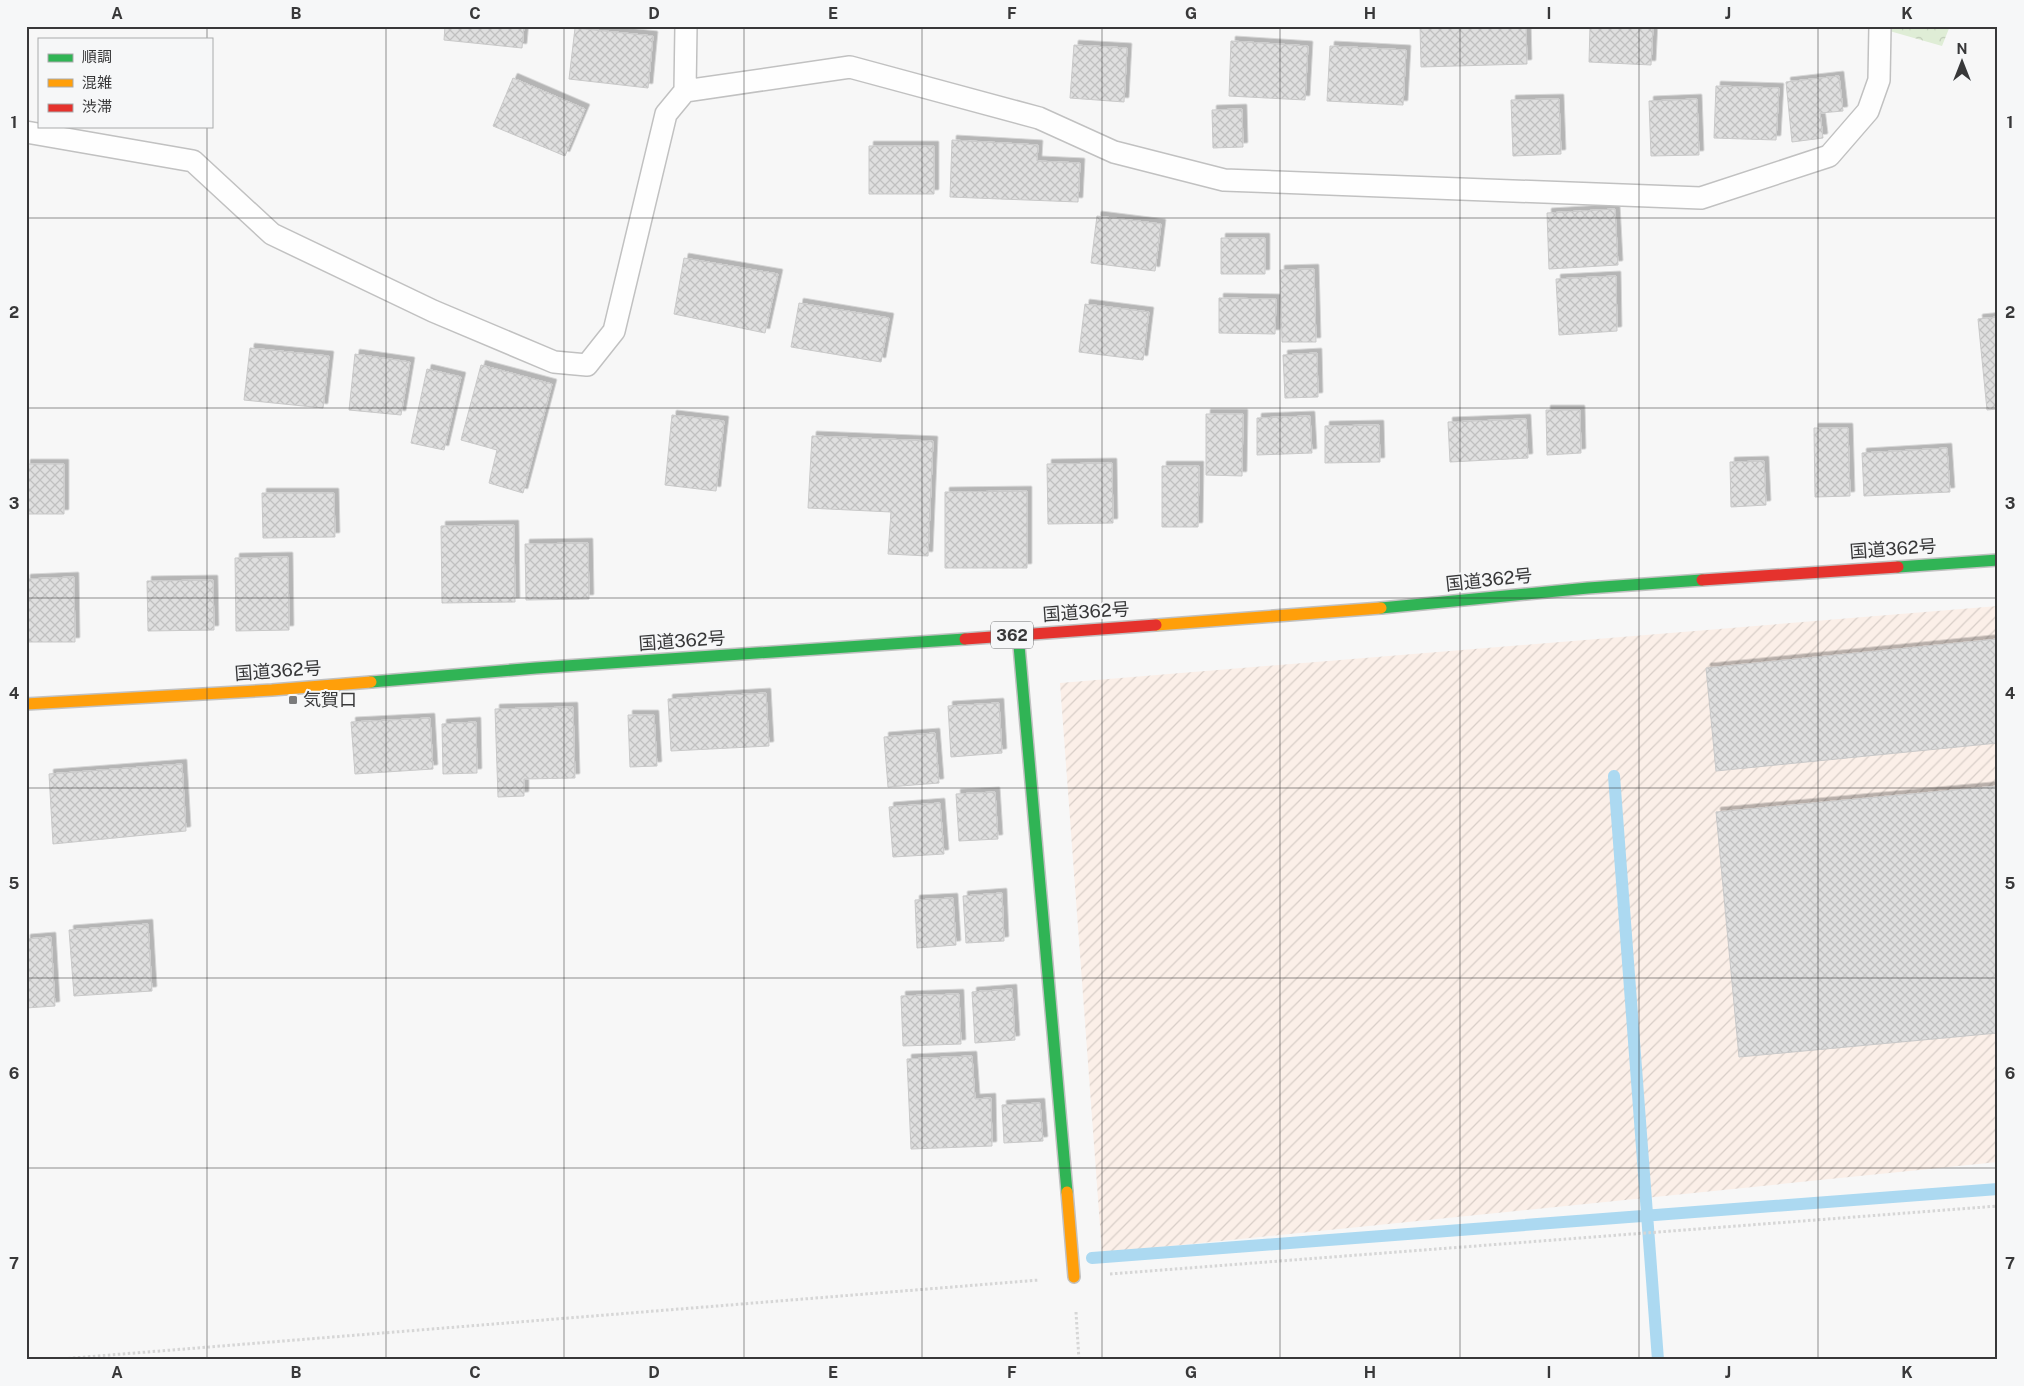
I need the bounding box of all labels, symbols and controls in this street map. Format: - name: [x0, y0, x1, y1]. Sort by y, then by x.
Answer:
- text: A: [111, 4, 123, 23]
- text: B: [291, 4, 302, 23]
- text: C: [469, 4, 481, 23]
- text: D: [648, 4, 660, 23]
- text: E: [828, 4, 838, 23]
- text: F: [1007, 4, 1017, 23]
- text: G: [1185, 4, 1197, 23]
- text: H: [1364, 4, 1376, 23]
- text: I: [1547, 4, 1551, 23]
- text: J: [1725, 4, 1731, 23]
- text: K: [1901, 4, 1913, 23]
- legend: [38, 38, 212, 128]
- north arrow: [1936, 38, 1986, 88]
- text: N: [1957, 41, 1967, 57]
- text: 順調: [82, 48, 112, 65]
- text: 混雑: [82, 74, 112, 91]
- text: 渋滞: [82, 98, 112, 115]
- text: 1: [11, 113, 17, 132]
- text: 1: [2007, 113, 2013, 132]
- text: 2: [9, 303, 19, 322]
- text: 2: [2005, 303, 2015, 322]
- text: 3: [9, 494, 19, 513]
- text: 3: [2005, 494, 2015, 513]
- street label: 国道362号: [1849, 535, 1937, 562]
- street label: 国道362号: [1445, 565, 1533, 595]
- street label: 国道362号: [1042, 598, 1130, 625]
- road number: 362: [991, 622, 1033, 648]
- street label: 国道362号: [638, 627, 726, 654]
- street label: 国道362号: [234, 657, 322, 684]
- text: 4: [9, 684, 20, 703]
- text: 4: [2005, 684, 2016, 703]
- place label: 気賀口: [303, 689, 357, 710]
- marker: 気賀口: [287, 694, 299, 706]
- text: 5: [9, 874, 20, 893]
- text: 5: [2005, 874, 2016, 893]
- text: 6: [9, 1064, 19, 1083]
- text: 6: [2005, 1064, 2015, 1083]
- text: 7: [9, 1254, 19, 1273]
- text: 7: [2005, 1254, 2015, 1273]
- text: A: [111, 1363, 123, 1382]
- text: B: [291, 1363, 302, 1382]
- text: C: [469, 1363, 481, 1382]
- text: D: [648, 1363, 660, 1382]
- text: E: [828, 1363, 838, 1382]
- text: F: [1007, 1363, 1017, 1382]
- text: G: [1185, 1363, 1197, 1382]
- text: H: [1364, 1363, 1376, 1382]
- text: I: [1547, 1363, 1551, 1382]
- text: J: [1725, 1363, 1731, 1382]
- text: K: [1901, 1363, 1913, 1382]

